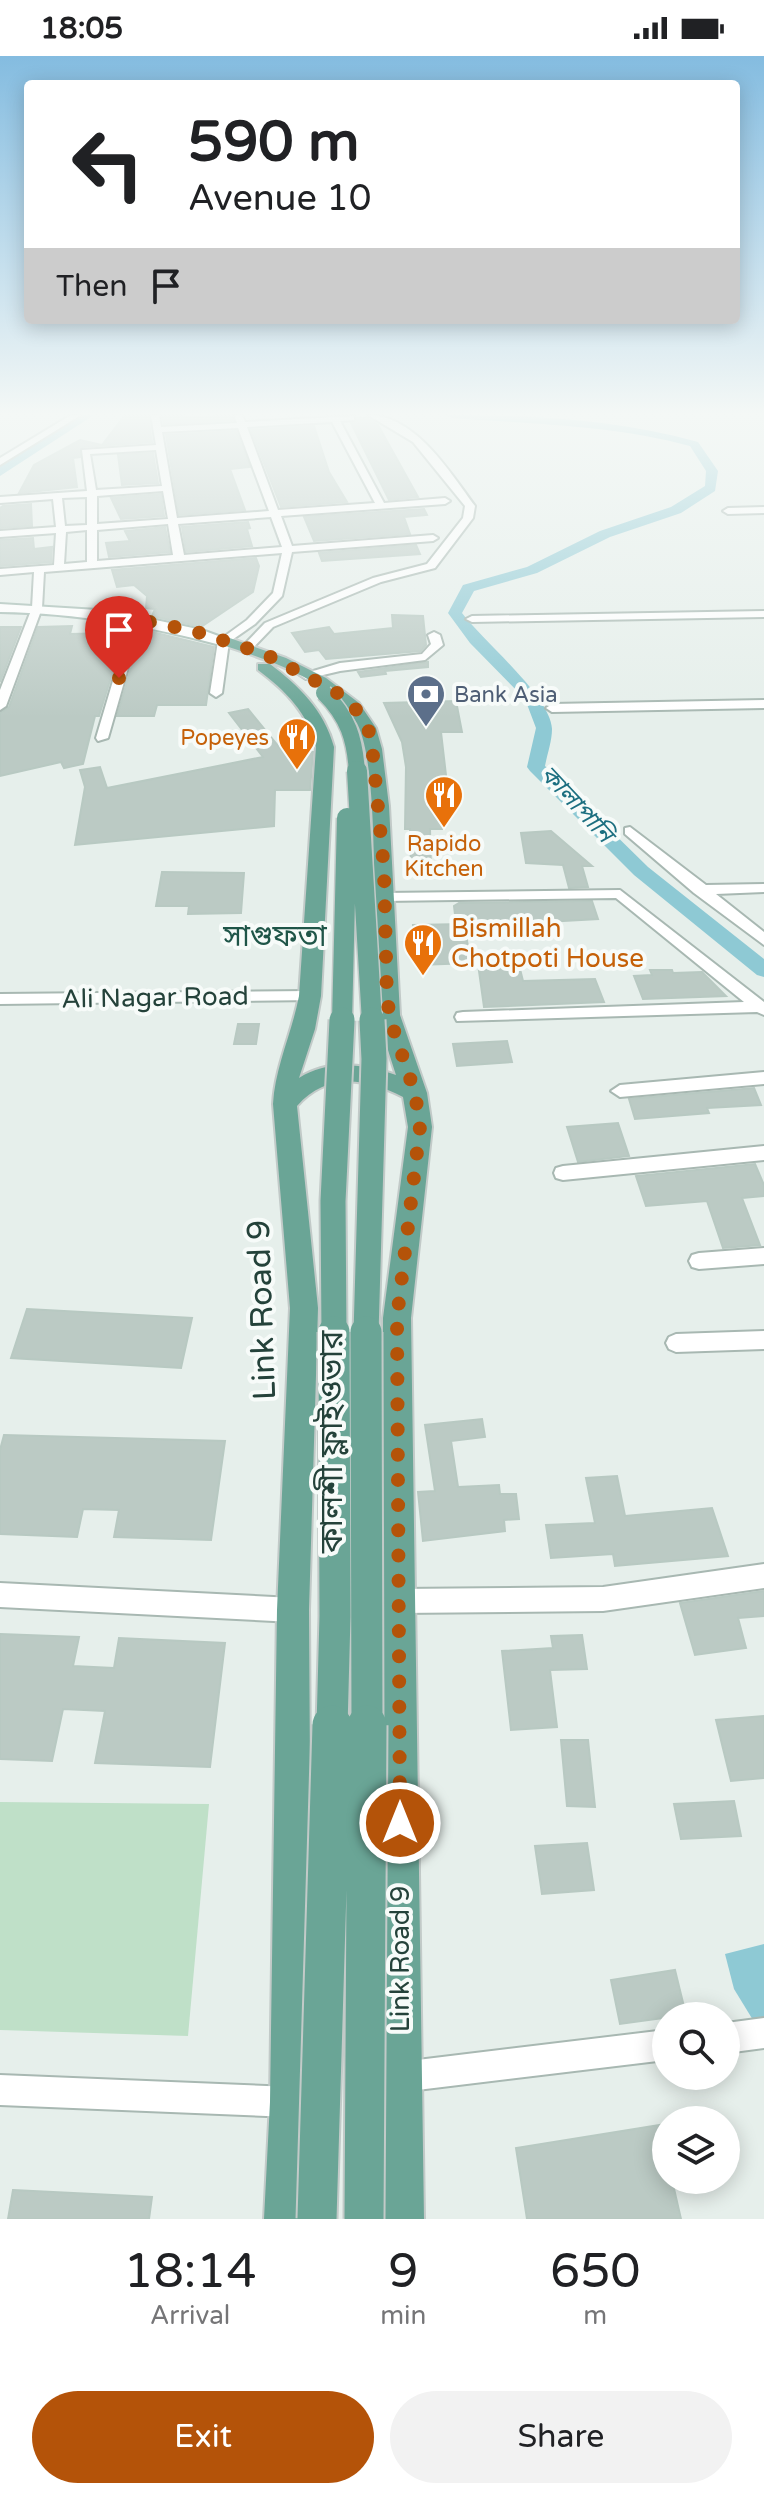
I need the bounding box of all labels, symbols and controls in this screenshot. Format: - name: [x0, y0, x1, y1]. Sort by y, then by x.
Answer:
- text: 18:05: [40, 10, 123, 47]
- text: 590 m: [188, 109, 359, 176]
- icon: left: [56, 112, 160, 216]
- text: Avenue 10: [188, 177, 371, 220]
- icon: arrive: [144, 264, 188, 308]
- text: Then: [56, 268, 128, 305]
- pin: [85, 596, 153, 678]
- icon: arrive: [97, 608, 141, 652]
- bank icon: Bank Asia: [405, 673, 447, 728]
- place label: Bank Asia: [454, 682, 558, 708]
- restaurant icon: Popeyes: [276, 716, 318, 771]
- place label: Popeyes: [180, 725, 269, 751]
- water label: কালাপানি: [534, 760, 622, 852]
- restaurant icon: Rapido Kitchen: [423, 774, 465, 829]
- place label: Rapido Kitchen: [404, 831, 484, 882]
- place label: Bismillah Chotpoti House: [451, 913, 644, 974]
- district label: সাগুফতা: [222, 918, 328, 955]
- restaurant icon: Bismillah Chotpoti House: [402, 922, 444, 977]
- street label: Ali Nagar Road: [61, 980, 249, 1015]
- street label: Link Road 9: [240, 1219, 284, 1401]
- street label: কালশী ফ্লাইওভার: [313, 1330, 351, 1554]
- position arrow: [358, 1781, 442, 1865]
- street label: Link Road 9: [385, 1886, 416, 2032]
- map controls: [652, 2002, 740, 2194]
- button: search: [652, 2002, 740, 2090]
- button: layers: [652, 2106, 740, 2194]
- text: 18:14: [124, 2243, 257, 2301]
- text: 9: [388, 2243, 418, 2301]
- text: 650: [550, 2243, 640, 2301]
- text: Arrival: [150, 2300, 230, 2331]
- text: min: [380, 2300, 426, 2331]
- text: m: [583, 2300, 607, 2331]
- button: Exit: [32, 2391, 374, 2483]
- button: Share: [390, 2391, 732, 2483]

